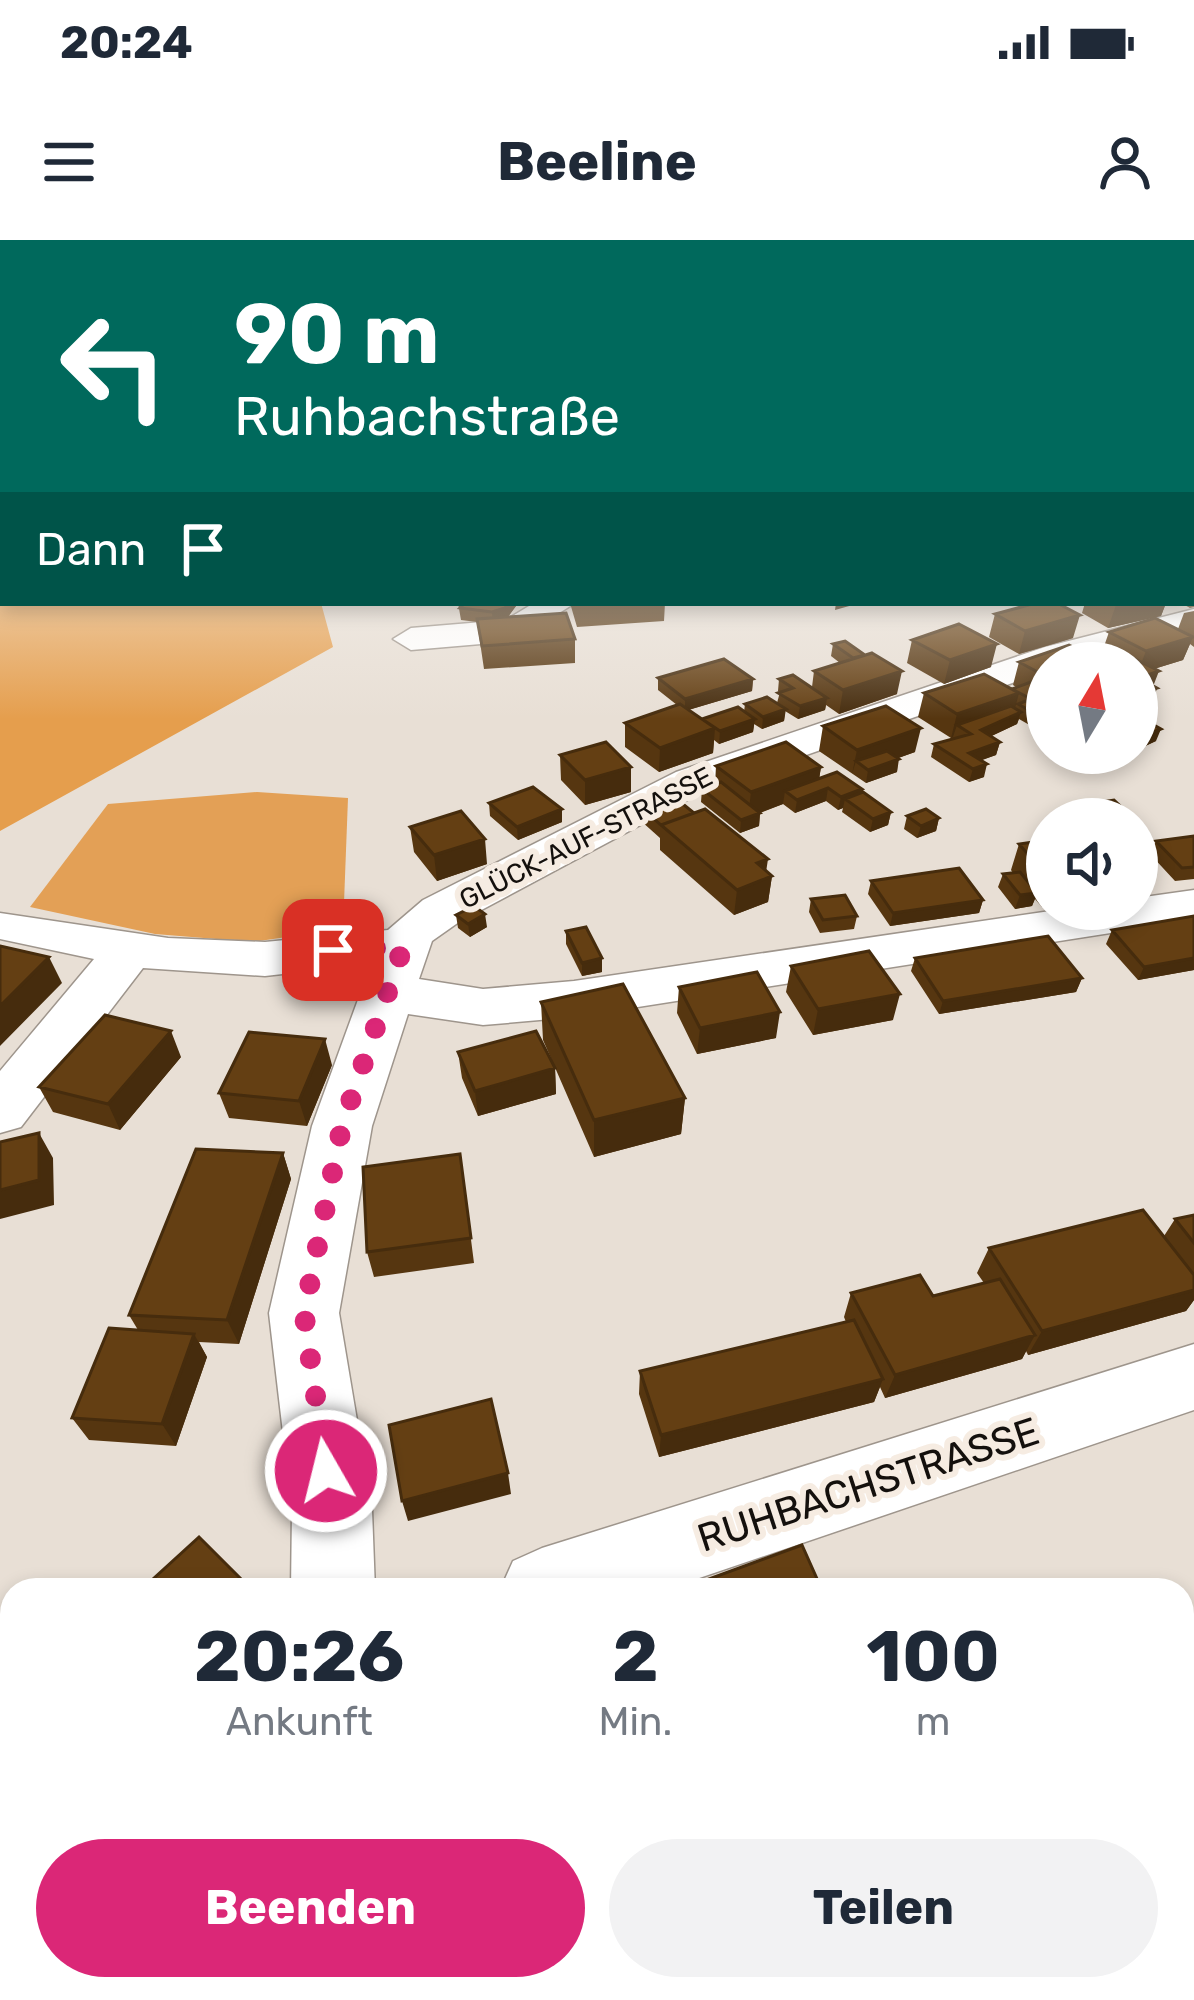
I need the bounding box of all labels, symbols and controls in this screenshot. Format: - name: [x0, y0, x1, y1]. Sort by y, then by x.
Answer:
- text: 20:24: [60, 16, 193, 69]
- icon: menu: [36, 129, 102, 195]
- icon: person: [1092, 129, 1158, 195]
- text: Beeline: [497, 130, 697, 194]
- text: 90 m: [234, 284, 440, 384]
- icon: left: [36, 288, 192, 444]
- text: Ruhbachstraße: [234, 385, 620, 449]
- icon: arrive: [170, 516, 236, 582]
- text: Dann: [36, 523, 146, 576]
- north arrow: [1026, 642, 1158, 774]
- map controls: [1026, 642, 1158, 930]
- street label: GLÜCK-AUF-STRASSE: [454, 760, 718, 916]
- button: sound: [1026, 798, 1158, 930]
- pin: [282, 899, 384, 1001]
- icon: arrive: [300, 917, 366, 983]
- position arrow: [263, 1408, 389, 1534]
- street label: RUHBACHSTRASSE: [692, 1408, 1045, 1562]
- text: 20:26: [194, 1614, 404, 1699]
- text: 2: [612, 1614, 659, 1699]
- text: 100: [866, 1614, 1000, 1699]
- text: Ankunft: [226, 1699, 373, 1745]
- text: Min.: [598, 1699, 672, 1745]
- text: m: [916, 1699, 950, 1745]
- button: Beenden: [36, 1839, 585, 1977]
- button: Teilen: [609, 1839, 1158, 1977]

